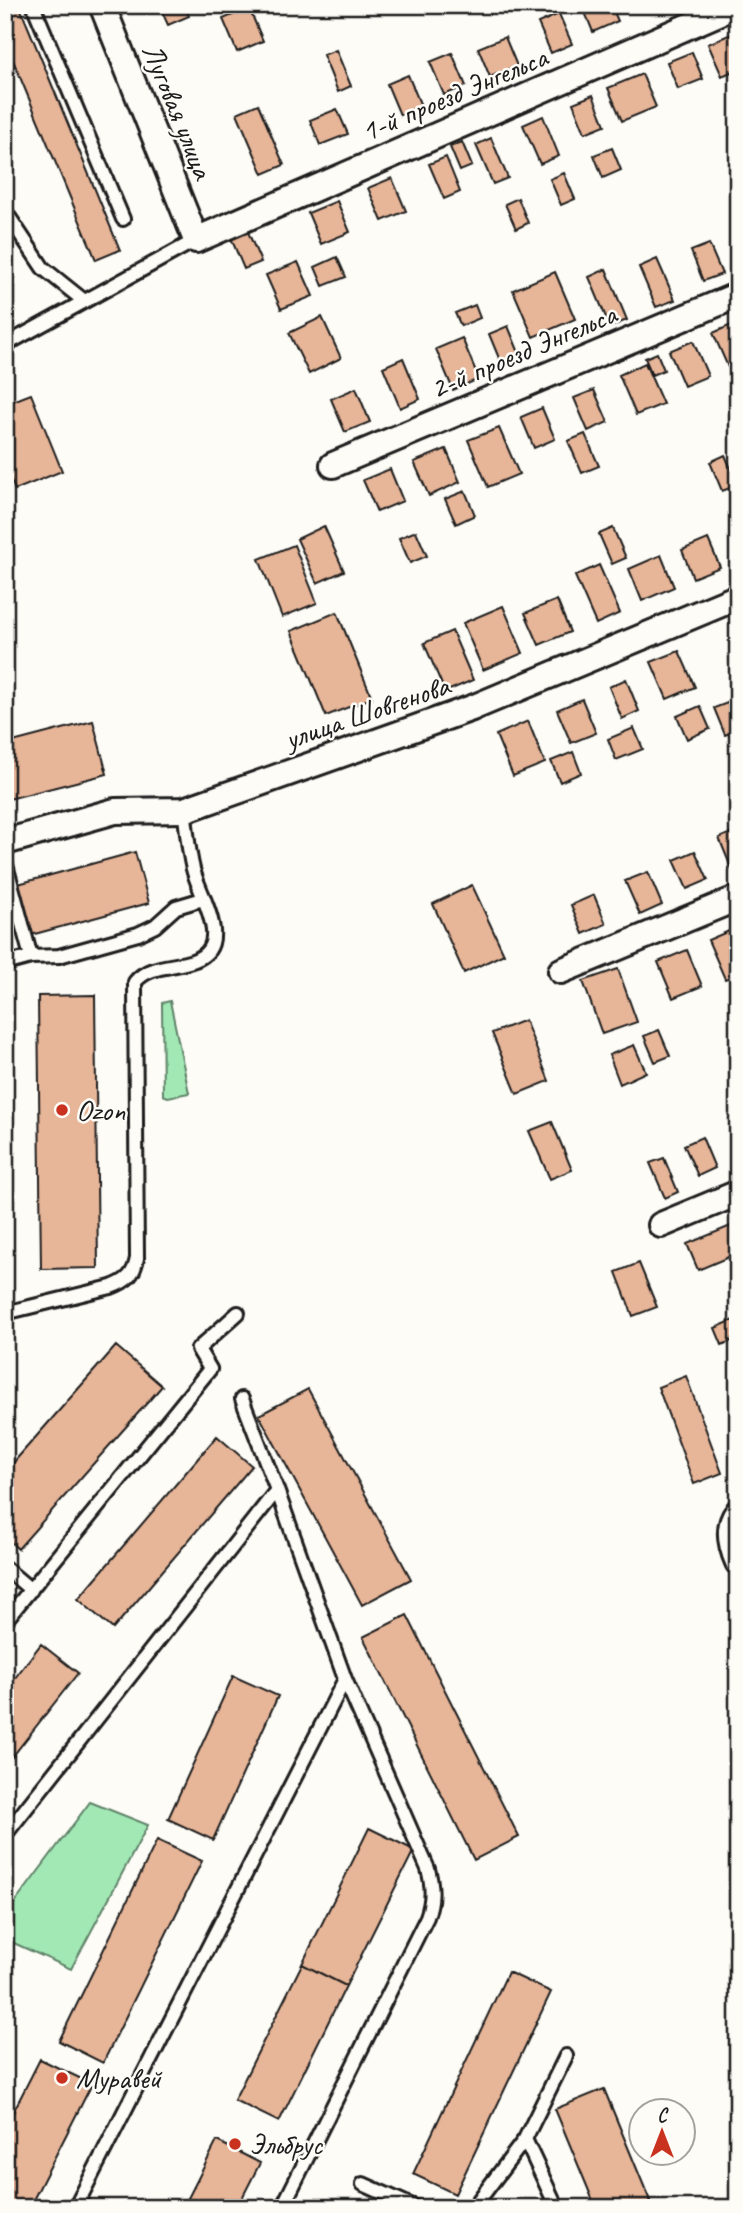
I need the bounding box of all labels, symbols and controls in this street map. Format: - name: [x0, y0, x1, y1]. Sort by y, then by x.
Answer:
- street label: 1-й проезд Энгельса: [355, 37, 555, 150]
- street label: Луговая улица: [134, 38, 223, 186]
- street label: 2-й проезд Энгельса: [424, 294, 624, 407]
- street label: улица Шовгенова: [278, 665, 456, 759]
- place label: Ozon: [76, 1091, 126, 1129]
- marker: Ozon: [54, 1102, 70, 1118]
- place label: Муравей: [76, 2059, 162, 2097]
- marker: Муравей: [54, 2070, 70, 2086]
- north arrow: [628, 2098, 698, 2168]
- text: С: [657, 2104, 669, 2128]
- place label: Эльбрус: [249, 2125, 324, 2163]
- marker: Эльбрус: [227, 2136, 243, 2152]

